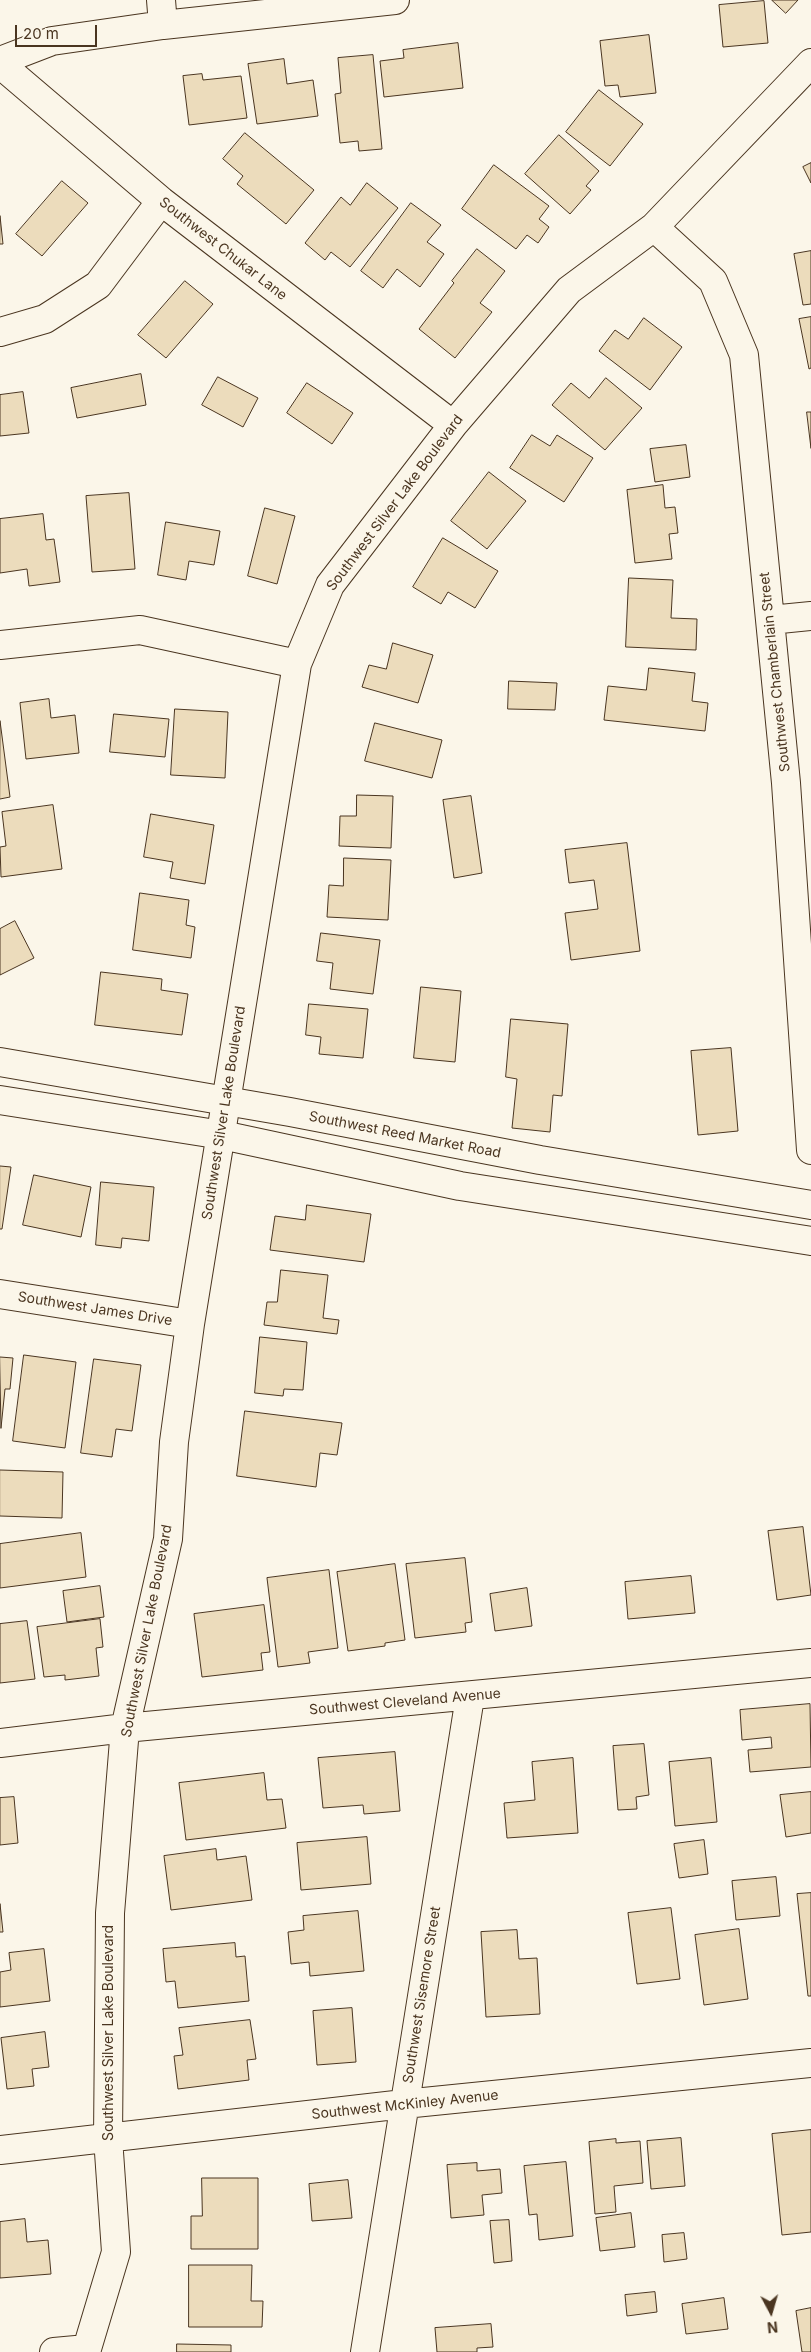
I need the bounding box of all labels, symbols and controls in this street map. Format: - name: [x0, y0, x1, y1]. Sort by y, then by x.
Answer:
- scale bar: [18, 15, 100, 47]
- text: 20 m: [23, 24, 59, 43]
- street label: Southwest Chukar Lane: [156, 194, 290, 304]
- street label: Southwest Silver Lake Boulevard: [323, 412, 467, 594]
- street label: Southwest Chamberlain Street: [756, 571, 794, 773]
- street label: Southwest Silver Lake Boulevard: [199, 1005, 249, 1221]
- street label: Southwest Reed Market Road: [308, 1108, 502, 1162]
- street label: Southwest James Drive: [17, 1288, 173, 1330]
- street label: Southwest Silver Lake Boulevard: [118, 1523, 176, 1739]
- street label: Southwest Cleveland Avenue: [309, 1685, 501, 1719]
- street label: Southwest Sisemore Street: [400, 1905, 444, 2085]
- street label: Southwest Silver Lake Boulevard: [101, 1925, 117, 2141]
- street label: Southwest McKinley Avenue: [311, 2087, 499, 2123]
- north arrow: [746, 2287, 796, 2337]
- text: N: [766, 2318, 779, 2336]

